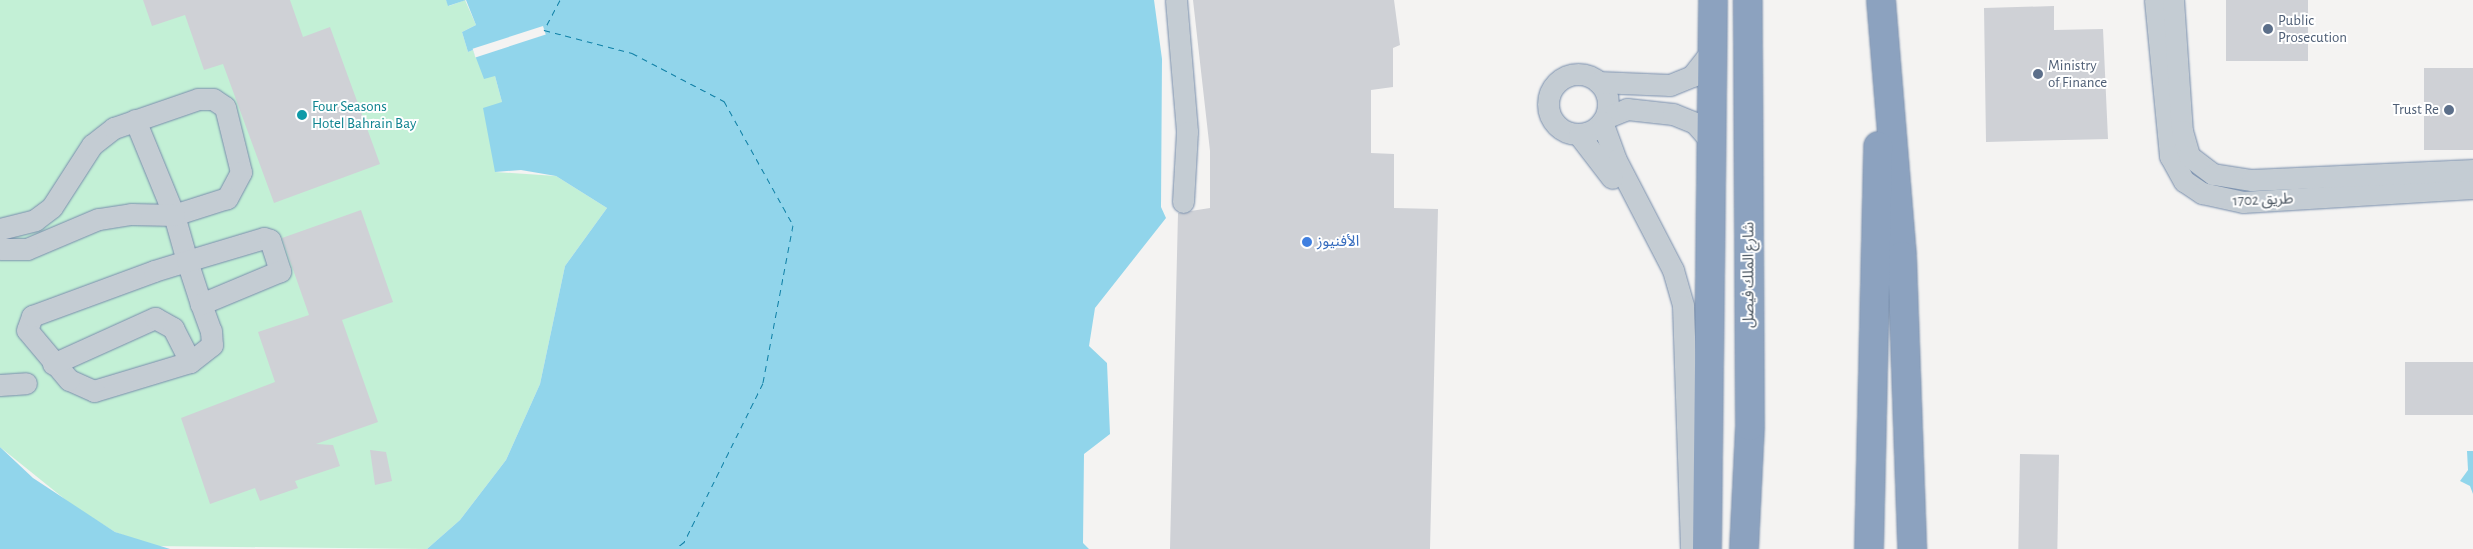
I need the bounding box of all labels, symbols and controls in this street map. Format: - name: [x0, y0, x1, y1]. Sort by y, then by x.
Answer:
- place label: Public Prosecution: [2278, 11, 2347, 46]
- marker: Public Prosecution: [2262, 23, 2274, 35]
- place label: Ministry of Finance: [2048, 56, 2107, 91]
- marker: Ministry of Finance: [2032, 68, 2044, 80]
- place label: Four Seasons Hotel Bahrain Bay: [312, 97, 416, 132]
- place label: Trust Re: [2393, 101, 2439, 119]
- marker: Trust Re: [2443, 104, 2455, 116]
- marker: Four Seasons Hotel Bahrain Bay: [296, 109, 308, 121]
- street label: طريق 1702: [2232, 190, 2294, 210]
- street label: شارع الملك فيصل: [1740, 222, 1758, 328]
- place label: الأفنيوز: [1317, 233, 1359, 251]
- marker: الأفنيوز: [1301, 236, 1313, 248]

